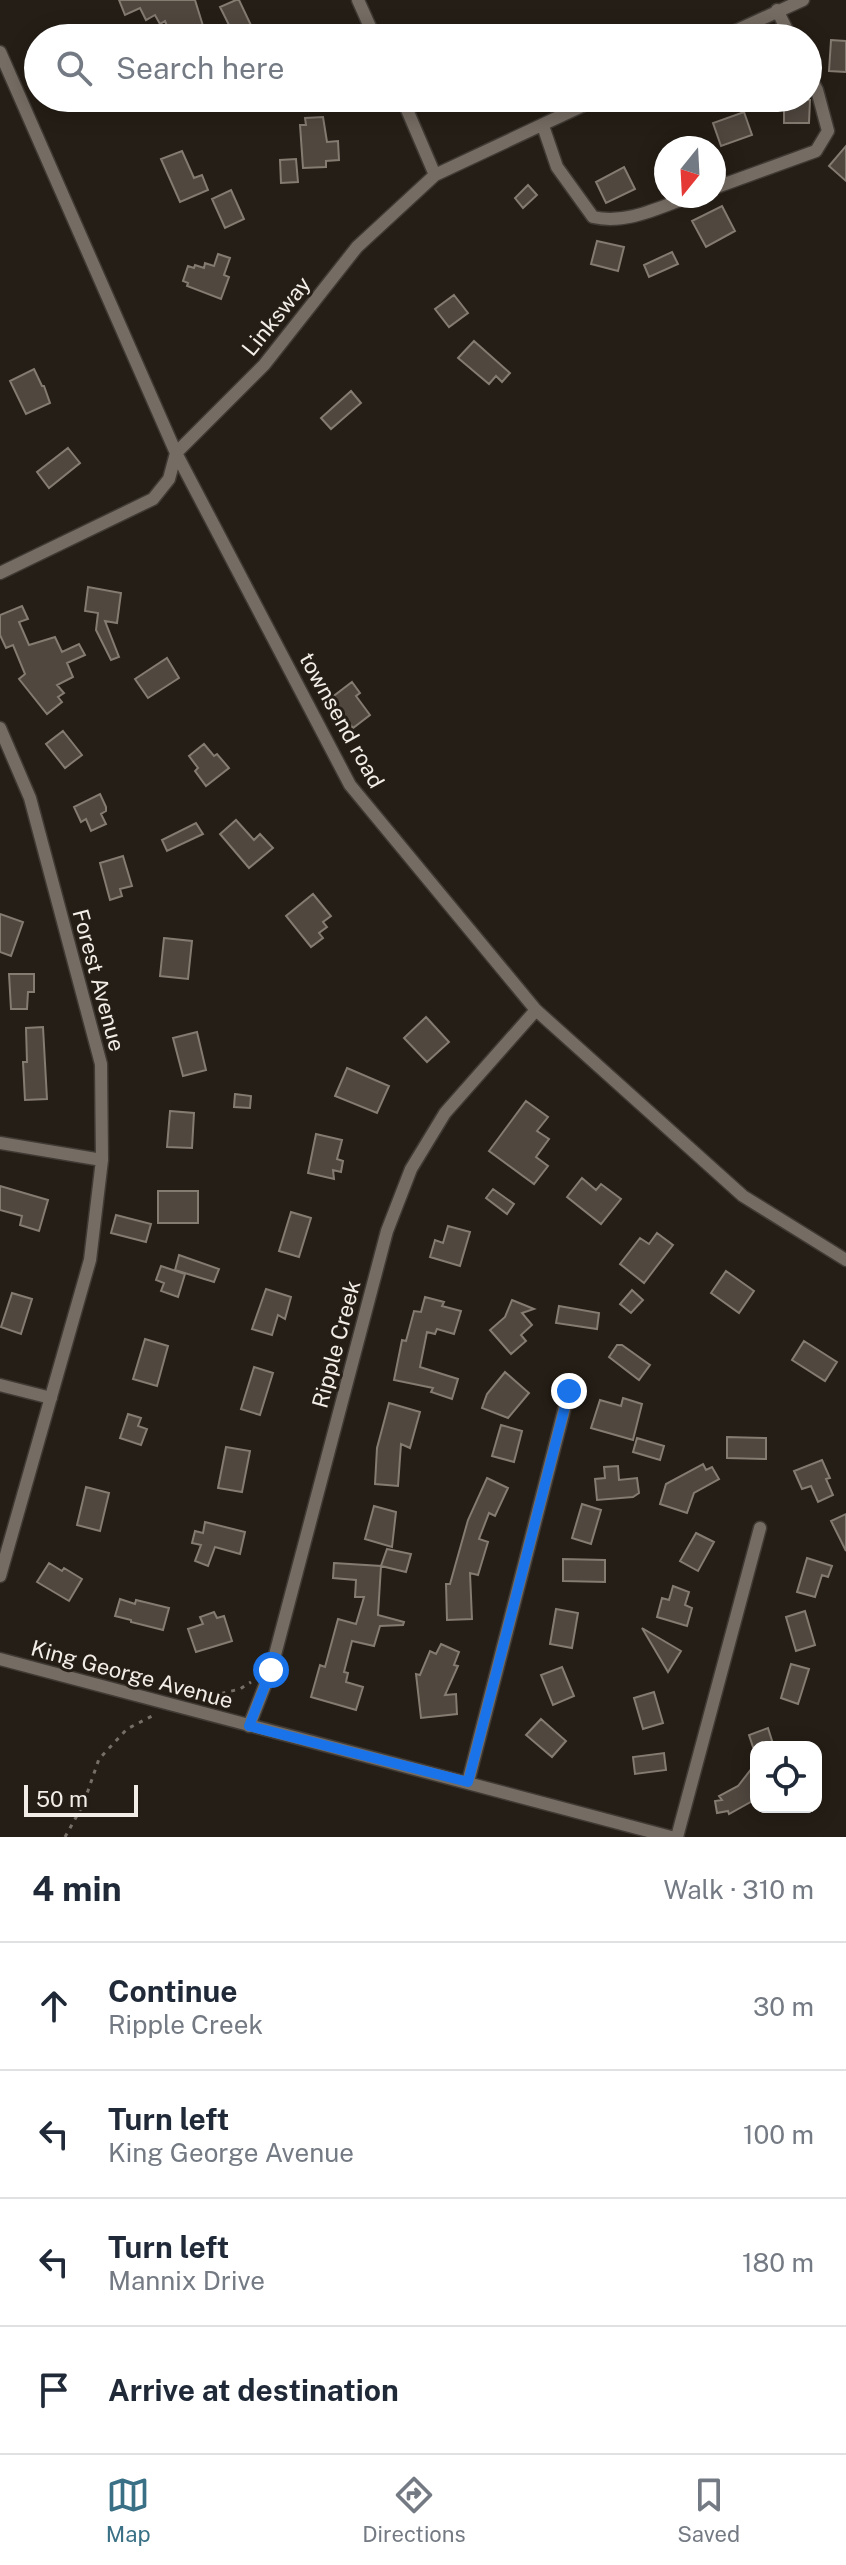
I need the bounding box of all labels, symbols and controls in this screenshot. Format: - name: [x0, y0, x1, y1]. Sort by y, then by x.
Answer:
- search box: [24, 24, 822, 112]
- icon: search: [52, 46, 96, 90]
- text: Search here: [116, 50, 284, 86]
- north arrow: [654, 136, 726, 208]
- street label: Linksway: [236, 271, 316, 361]
- street label: townsend road: [294, 648, 390, 792]
- street label: Forest Avenue: [68, 906, 130, 1054]
- street label: Ripple Creek: [306, 1277, 366, 1411]
- route end: [551, 1373, 587, 1409]
- street label: King George Avenue: [28, 1635, 236, 1713]
- route start: [253, 1652, 289, 1688]
- map controls: [750, 1741, 822, 1813]
- button: locate: [750, 1741, 822, 1813]
- scale bar: [24, 1781, 138, 1817]
- text: 50 m: [36, 1786, 88, 1812]
- text: 4 min: [32, 1869, 122, 1909]
- text: Walk · 310 m: [664, 1874, 814, 1905]
- text: Continue: [108, 1973, 238, 2009]
- icon: ahead: [32, 1984, 76, 2028]
- text: 30 m: [753, 1991, 814, 2022]
- text: Ripple Creek: [108, 2009, 263, 2040]
- text: Turn left: [108, 2101, 229, 2137]
- icon: left: [32, 2112, 76, 2156]
- text: 100 m: [743, 2119, 814, 2150]
- text: King George Avenue: [108, 2137, 354, 2168]
- text: Turn left: [108, 2229, 229, 2265]
- icon: left: [32, 2240, 76, 2284]
- text: 180 m: [742, 2247, 814, 2278]
- text: Mannix Drive: [108, 2265, 265, 2296]
- icon: arrive: [32, 2368, 76, 2412]
- text: Arrive at destination: [108, 2372, 399, 2408]
- tab: Map: [106, 2473, 151, 2547]
- tab: Directions: [362, 2473, 466, 2547]
- tab: Saved: [677, 2473, 740, 2547]

